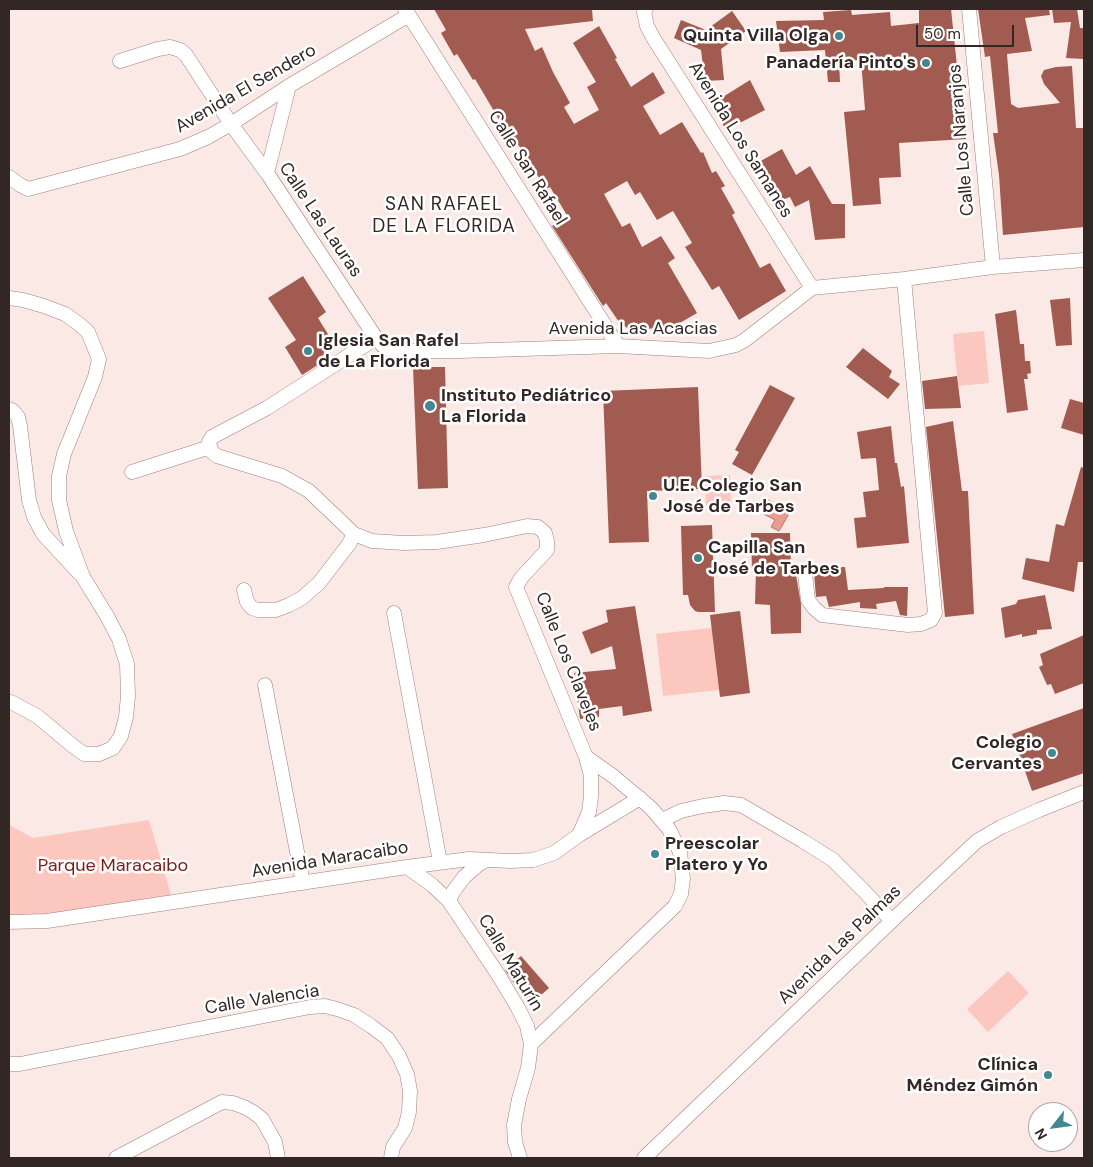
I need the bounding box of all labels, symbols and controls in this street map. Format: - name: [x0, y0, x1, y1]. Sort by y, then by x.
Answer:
- scale bar: [918, 15, 1016, 47]
- text: 50 m: [924, 24, 961, 44]
- place label: Quinta Villa Olga: [683, 25, 829, 47]
- marker: Quinta Villa Olga: [833, 30, 845, 42]
- street label: Avenida El Sendero: [172, 40, 320, 138]
- place label: Panadería Pinto's: [766, 52, 916, 74]
- marker: Panadería Pinto's: [920, 57, 932, 69]
- street label: Avenida Los Samanes: [683, 58, 797, 222]
- street label: Calle Los Naranjos: [945, 63, 979, 217]
- street label: Calle San Rafael: [483, 107, 571, 229]
- street label: Calle Las Lauras: [274, 158, 366, 282]
- district label: SAN RAFAEL DE LA FLORIDA: [371, 194, 517, 238]
- street label: Avenida Las Acacias: [549, 318, 717, 340]
- place label: Iglesia San Rafel de La Florida: [318, 330, 459, 372]
- marker: Iglesia San Rafel de La Florida: [302, 345, 314, 357]
- place label: Instituto Pediátrico La Florida: [441, 385, 611, 428]
- marker: Instituto Pediátrico La Florida: [423, 399, 437, 413]
- place label: U.E. Colegio San José de Tarbes: [663, 475, 802, 518]
- marker: U.E. Colegio San José de Tarbes: [647, 490, 659, 502]
- place label: Capilla San José de Tarbes: [708, 537, 840, 580]
- marker: Capilla San José de Tarbes: [692, 552, 704, 564]
- street label: Calle Los Claveles: [530, 589, 606, 735]
- place label: Colegio Cervantes: [951, 732, 1042, 774]
- marker: Colegio Cervantes: [1046, 747, 1058, 759]
- place label: Preescolar Platero y Yo: [665, 833, 768, 876]
- street label: Avenida Maracaibo: [250, 837, 410, 883]
- marker: Preescolar Platero y Yo: [649, 848, 661, 860]
- park label: Parque Maracaibo: [38, 855, 188, 877]
- street label: Avenida Las Palmas: [774, 881, 906, 1009]
- street label: Calle Maturín: [473, 911, 547, 1015]
- street label: Calle Valencia: [203, 980, 321, 1020]
- place label: Clínica Méndez Gimón: [906, 1054, 1038, 1096]
- marker: Clínica Méndez Gimón: [1042, 1069, 1054, 1081]
- north arrow: [1028, 1102, 1078, 1152]
- text: N: [1031, 1125, 1051, 1143]

